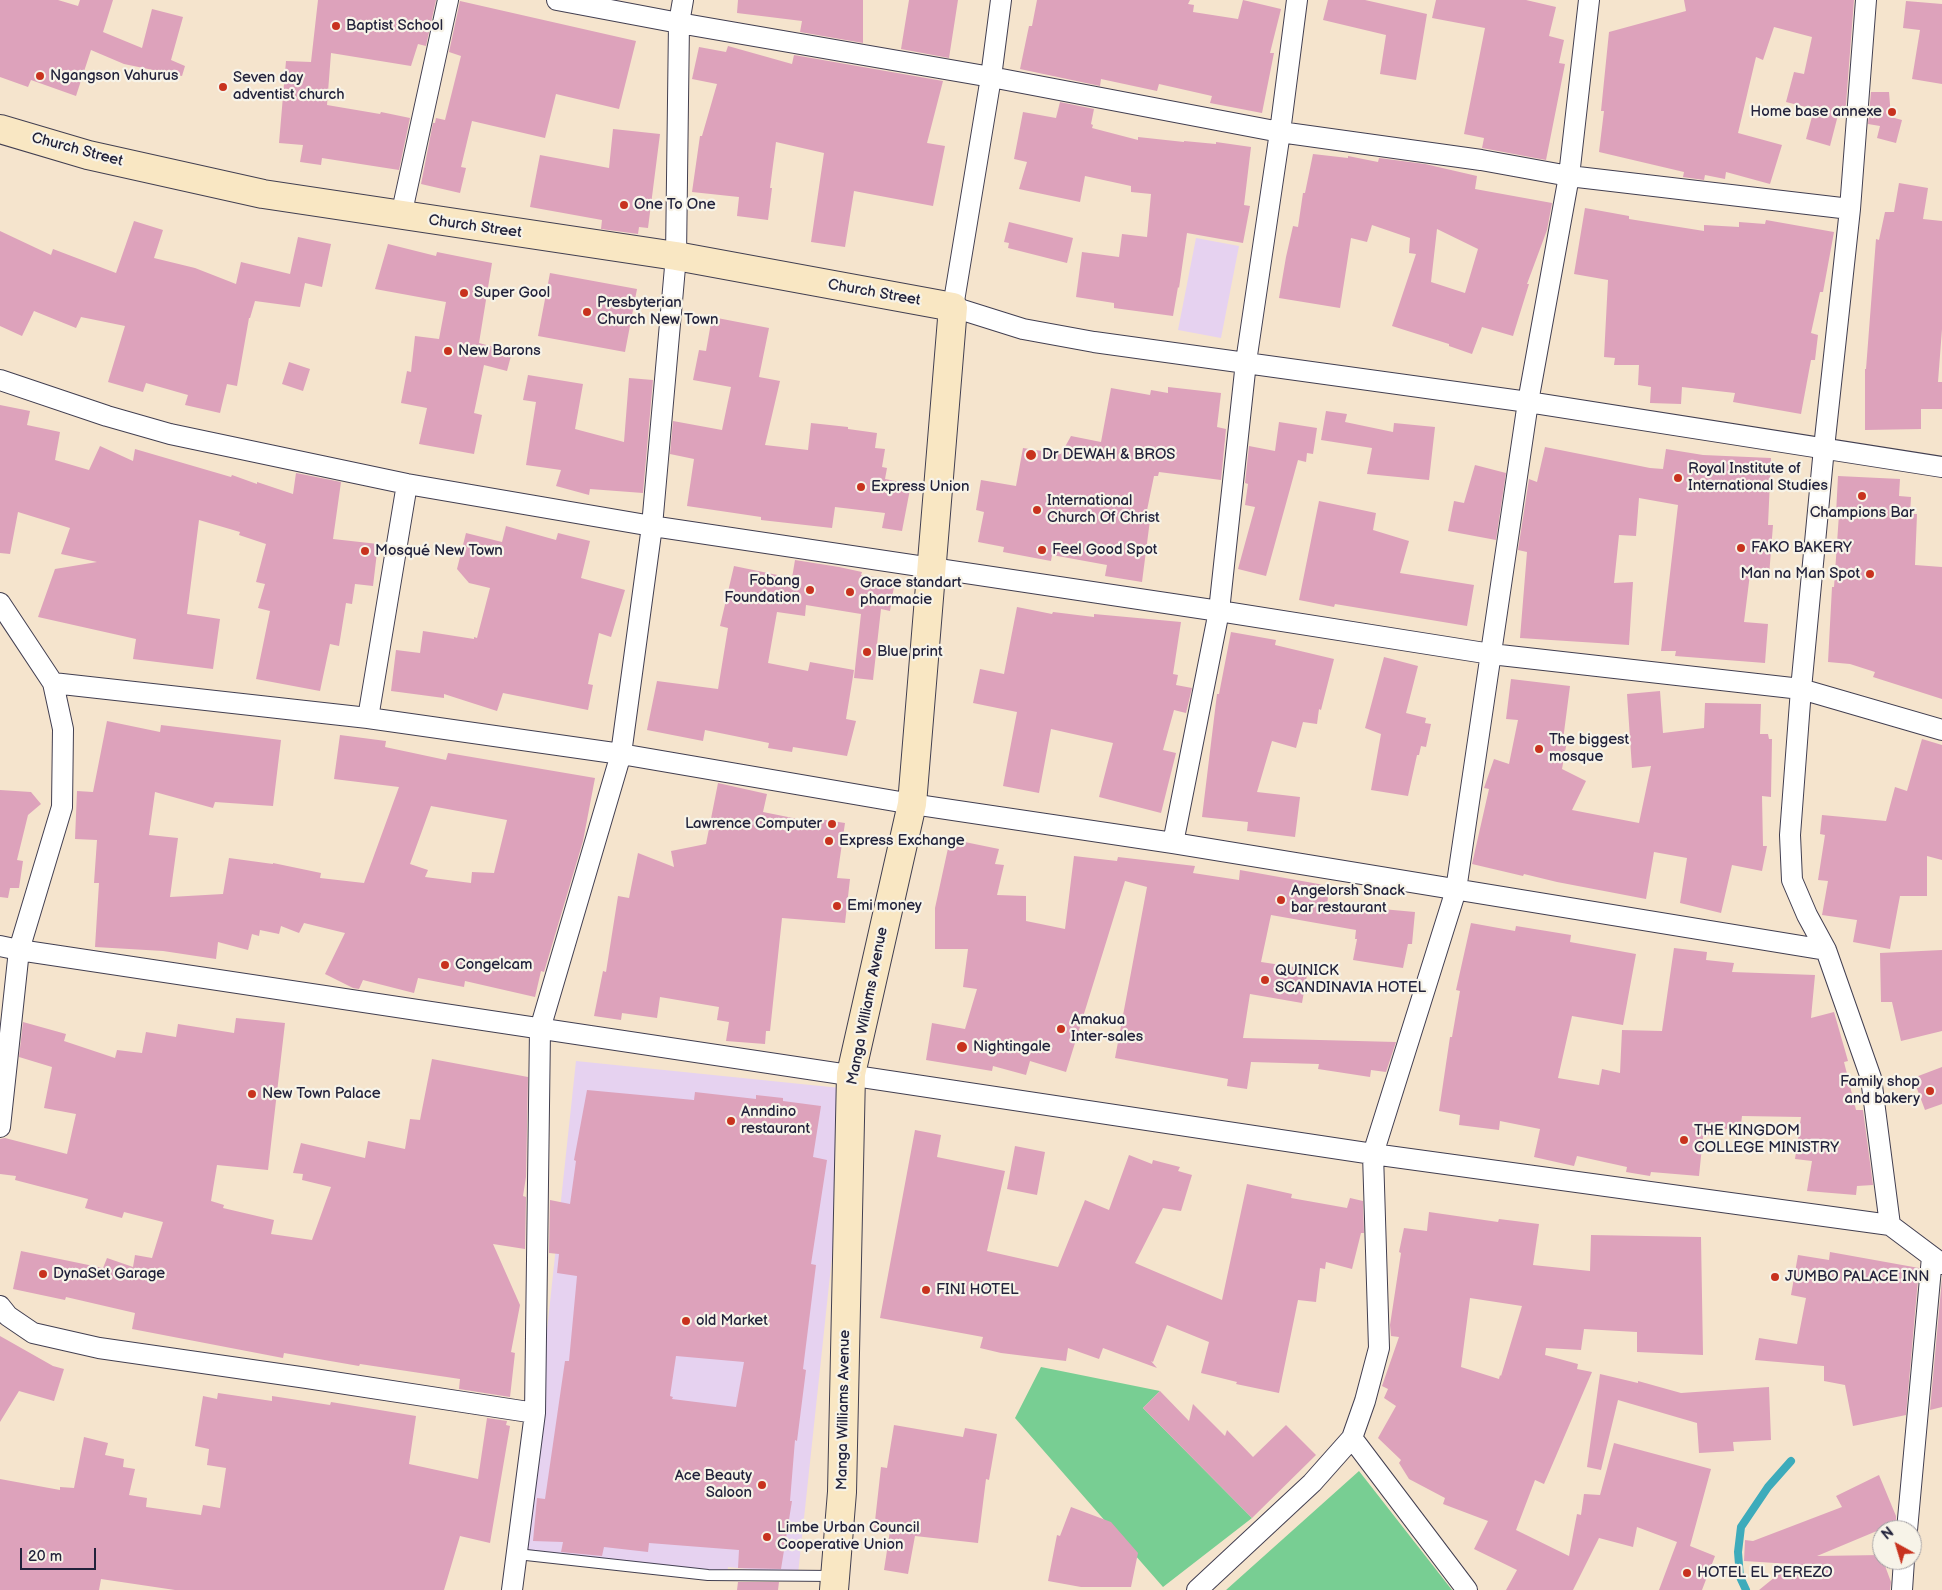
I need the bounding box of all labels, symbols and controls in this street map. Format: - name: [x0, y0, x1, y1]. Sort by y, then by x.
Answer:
- place label: Baptist School: [346, 17, 443, 35]
- marker: Baptist School: [330, 20, 342, 32]
- place label: Ngangson Vahurus: [50, 67, 178, 85]
- place label: Seven day adventist church: [233, 69, 345, 104]
- marker: Ngangson Vahurus: [34, 70, 46, 82]
- marker: Seven day adventist church: [217, 81, 229, 93]
- place label: Home base annexe: [1750, 103, 1882, 121]
- marker: Home base annexe: [1886, 106, 1898, 118]
- street label: Church Street: [29, 129, 125, 171]
- place label: One To One: [634, 196, 716, 214]
- marker: One To One: [618, 199, 630, 211]
- street label: Church Street: [427, 212, 523, 242]
- street label: Church Street: [826, 276, 922, 310]
- place label: Super Gool: [474, 284, 550, 302]
- marker: Super Gool: [458, 287, 470, 299]
- place label: Presbyterian Church New Town: [597, 294, 718, 329]
- marker: Presbyterian Church New Town: [581, 306, 593, 318]
- place label: New Barons: [458, 342, 541, 360]
- marker: New Barons: [442, 345, 454, 357]
- place label: Dr DEWAH & BROS: [1042, 446, 1175, 464]
- marker: Dr DEWAH & BROS: [1024, 448, 1038, 462]
- place label: Royal Institute of International Studies: [1688, 460, 1828, 495]
- marker: Royal Institute of International Studies: [1672, 472, 1684, 484]
- place label: Express Union: [871, 478, 969, 496]
- marker: Express Union: [855, 481, 867, 493]
- marker: Champions Bar: [1856, 490, 1868, 502]
- place label: International Church Of Christ: [1047, 492, 1160, 527]
- marker: International Church Of Christ: [1031, 504, 1043, 516]
- place label: Champions Bar: [1810, 504, 1914, 522]
- place label: FAKO BAKERY: [1751, 539, 1852, 557]
- place label: Feel Good Spot: [1052, 541, 1157, 559]
- place label: Mosqué New Town: [375, 542, 503, 560]
- marker: FAKO BAKERY: [1735, 542, 1747, 554]
- marker: Feel Good Spot: [1036, 544, 1048, 556]
- marker: Mosqué New Town: [359, 545, 371, 557]
- place label: Man na Man Spot: [1740, 565, 1860, 583]
- marker: Man na Man Spot: [1864, 568, 1876, 580]
- place label: Fobang Foundation: [724, 572, 800, 607]
- place label: Grace standart pharmacie: [860, 574, 962, 609]
- marker: Fobang Foundation: [804, 584, 816, 596]
- marker: Grace standart pharmacie: [844, 586, 856, 598]
- place label: Blue print: [877, 643, 943, 661]
- marker: Blue print: [861, 646, 873, 658]
- place label: The biggest mosque: [1549, 731, 1629, 766]
- marker: The biggest mosque: [1533, 743, 1545, 755]
- place label: Lawrence Computer: [685, 815, 822, 833]
- marker: Lawrence Computer: [826, 818, 838, 830]
- place label: Express Exchange: [839, 832, 965, 850]
- marker: Express Exchange: [823, 835, 835, 847]
- place label: Angelorsh Snack bar restaurant: [1291, 882, 1405, 917]
- marker: Angelorsh Snack bar restaurant: [1275, 894, 1287, 906]
- place label: Emi money: [847, 897, 922, 915]
- marker: Emi money: [831, 900, 843, 912]
- street label: Manga Williams Avenue: [844, 926, 892, 1086]
- place label: Congelcam: [455, 956, 532, 974]
- marker: Congelcam: [439, 959, 451, 971]
- place label: QUINICK SCANDINAVIA HOTEL: [1275, 962, 1426, 997]
- marker: QUINICK SCANDINAVIA HOTEL: [1259, 974, 1271, 986]
- place label: Amakua Inter-sales: [1071, 1011, 1143, 1046]
- marker: Amakua Inter-sales: [1055, 1023, 1067, 1035]
- place label: Nightingale: [973, 1038, 1051, 1056]
- marker: Nightingale: [955, 1040, 969, 1054]
- place label: Family shop and bakery: [1840, 1073, 1920, 1108]
- place label: New Town Palace: [262, 1085, 381, 1103]
- marker: Family shop and bakery: [1924, 1085, 1936, 1097]
- marker: New Town Palace: [246, 1088, 258, 1100]
- place label: Anndino restaurant: [741, 1103, 810, 1138]
- marker: Anndino restaurant: [725, 1115, 737, 1127]
- place label: THE KINGDOM COLLEGE MINISTRY: [1694, 1122, 1839, 1157]
- marker: THE KINGDOM COLLEGE MINISTRY: [1678, 1134, 1690, 1146]
- place label: DynaSet Garage: [53, 1265, 165, 1283]
- marker: DynaSet Garage: [37, 1268, 49, 1280]
- place label: JUMBO PALACE INN: [1785, 1268, 1930, 1286]
- marker: JUMBO PALACE INN: [1769, 1271, 1781, 1283]
- place label: FINI HOTEL: [936, 1281, 1019, 1299]
- marker: FINI HOTEL: [920, 1284, 932, 1296]
- place label: old Market: [696, 1312, 768, 1330]
- marker: old Market: [680, 1315, 692, 1327]
- street label: Manga Williams Avenue: [834, 1330, 854, 1490]
- place label: Ace Beauty Saloon: [675, 1467, 752, 1502]
- marker: Ace Beauty Saloon: [756, 1479, 768, 1491]
- place label: Limbe Urban Council Cooperative Union: [777, 1519, 920, 1554]
- north arrow: [1872, 1520, 1922, 1570]
- text: N: [1878, 1524, 1897, 1544]
- marker: Limbe Urban Council Cooperative Union: [761, 1531, 773, 1543]
- scale bar: [22, 1538, 99, 1570]
- text: 20 m: [28, 1547, 62, 1566]
- place label: HOTEL EL PEREZO: [1697, 1564, 1833, 1582]
- marker: HOTEL EL PEREZO: [1681, 1567, 1693, 1579]

